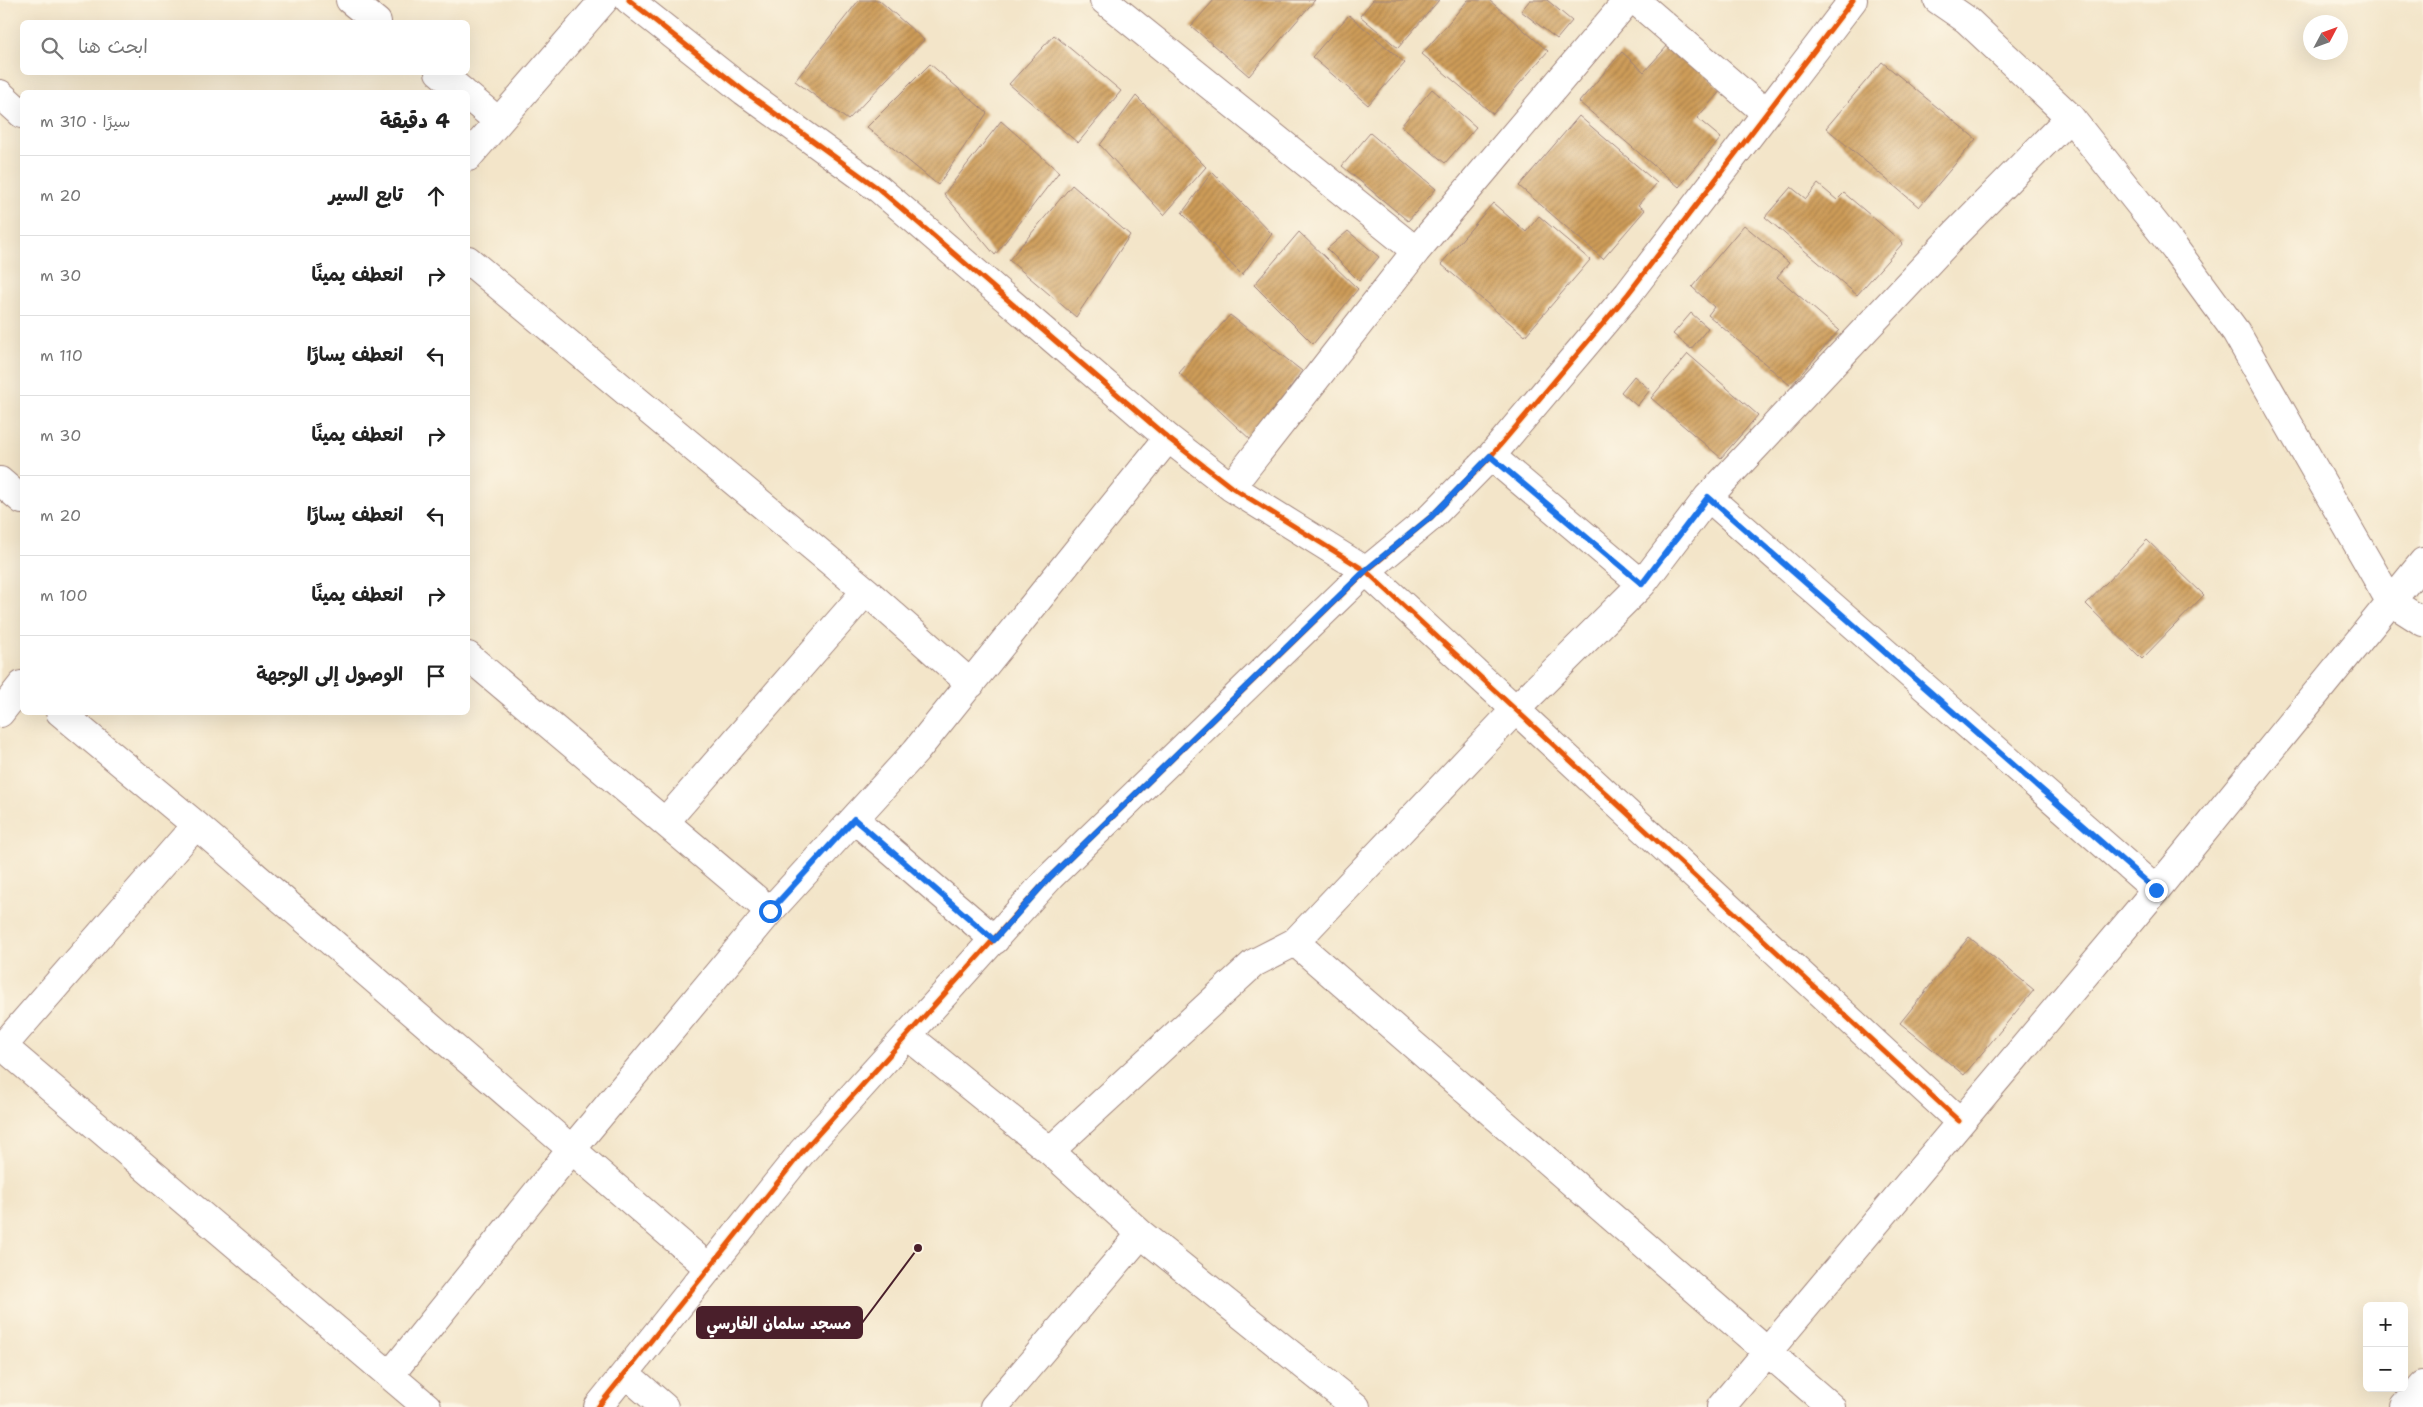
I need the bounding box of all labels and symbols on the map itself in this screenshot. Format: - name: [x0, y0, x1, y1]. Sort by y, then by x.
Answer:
- north arrow: [2303, 15, 2348, 60]
- route end: [2145, 879, 2168, 902]
- route start: [759, 900, 782, 923]
- callout: مسجد سلمان الفارسي: [697, 1307, 862, 1338]
- text: مسجد سلمان الفارسي: [707, 1313, 851, 1338]

